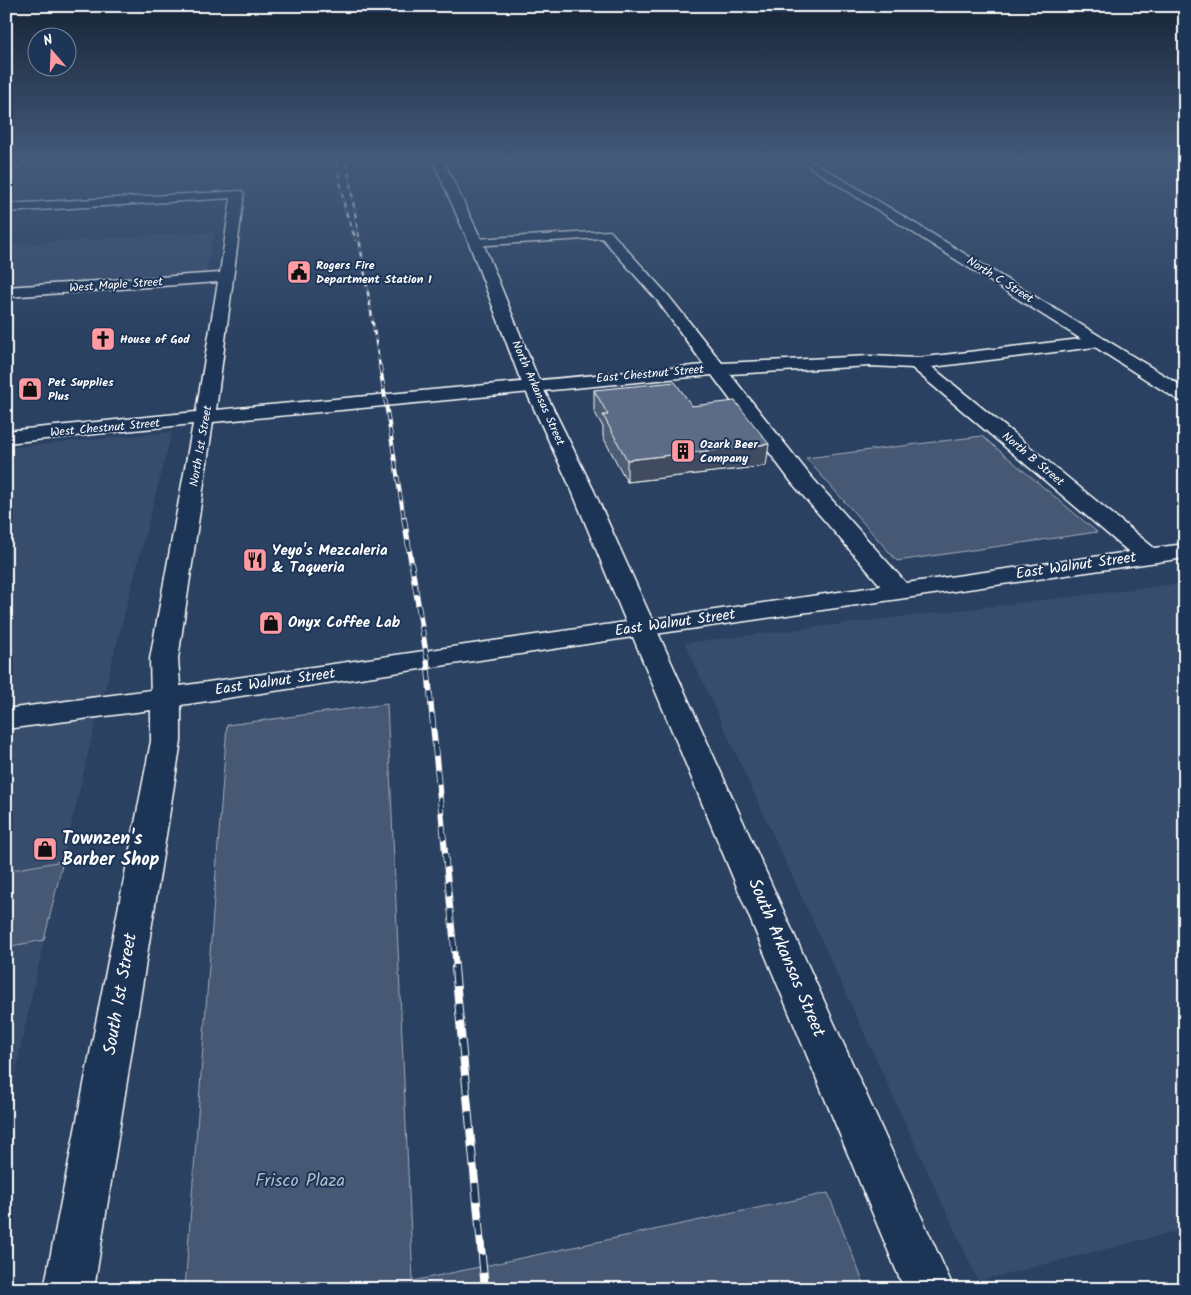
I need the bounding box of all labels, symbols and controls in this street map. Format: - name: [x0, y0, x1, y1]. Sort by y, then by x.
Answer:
- north arrow: [28, 28, 78, 78]
- text: N: [40, 29, 56, 52]
- street label: North C Street: [963, 252, 1037, 308]
- place label: Rogers Fire Department Station 1: [316, 256, 432, 289]
- public building icon: Rogers Fire Department Station 1: [286, 259, 312, 285]
- street label: West Maple Street: [69, 272, 164, 298]
- church icon: House of God: [90, 326, 116, 352]
- place label: House of God: [120, 330, 190, 349]
- street label: North Arkansas Street: [506, 337, 570, 449]
- street label: East Chestnut Street: [595, 360, 705, 388]
- place label: Pet Supplies Plus: [48, 373, 114, 406]
- shop icon: Pet Supplies Plus: [17, 376, 43, 402]
- street label: North 1st Street: [185, 404, 218, 488]
- street label: West Chestnut Street: [49, 414, 161, 442]
- street label: North B Street: [998, 427, 1069, 491]
- place label: Ozark Beer Company: [700, 435, 758, 468]
- building icon: Ozark Beer Company: [670, 438, 696, 464]
- place label: Yeyo's Mezcaleria & Taqueria: [272, 539, 388, 580]
- street label: East Walnut Street: [1014, 546, 1138, 586]
- restaurant icon: Yeyo's Mezcaleria & Taqueria: [242, 547, 268, 573]
- street label: East Walnut Street: [613, 603, 737, 643]
- shop icon: Onyx Coffee Lab: [258, 610, 284, 636]
- place label: Onyx Coffee Lab: [288, 611, 401, 635]
- street label: East Walnut Street: [213, 662, 337, 702]
- place label: Townzen's Barber Shop: [62, 825, 160, 875]
- shop icon: Townzen's Barber Shop: [32, 836, 58, 862]
- street label: South Arkansas Street: [739, 874, 833, 1043]
- street label: South 1st Street: [96, 930, 146, 1057]
- park label: Frisco Plaza: [255, 1167, 345, 1196]

